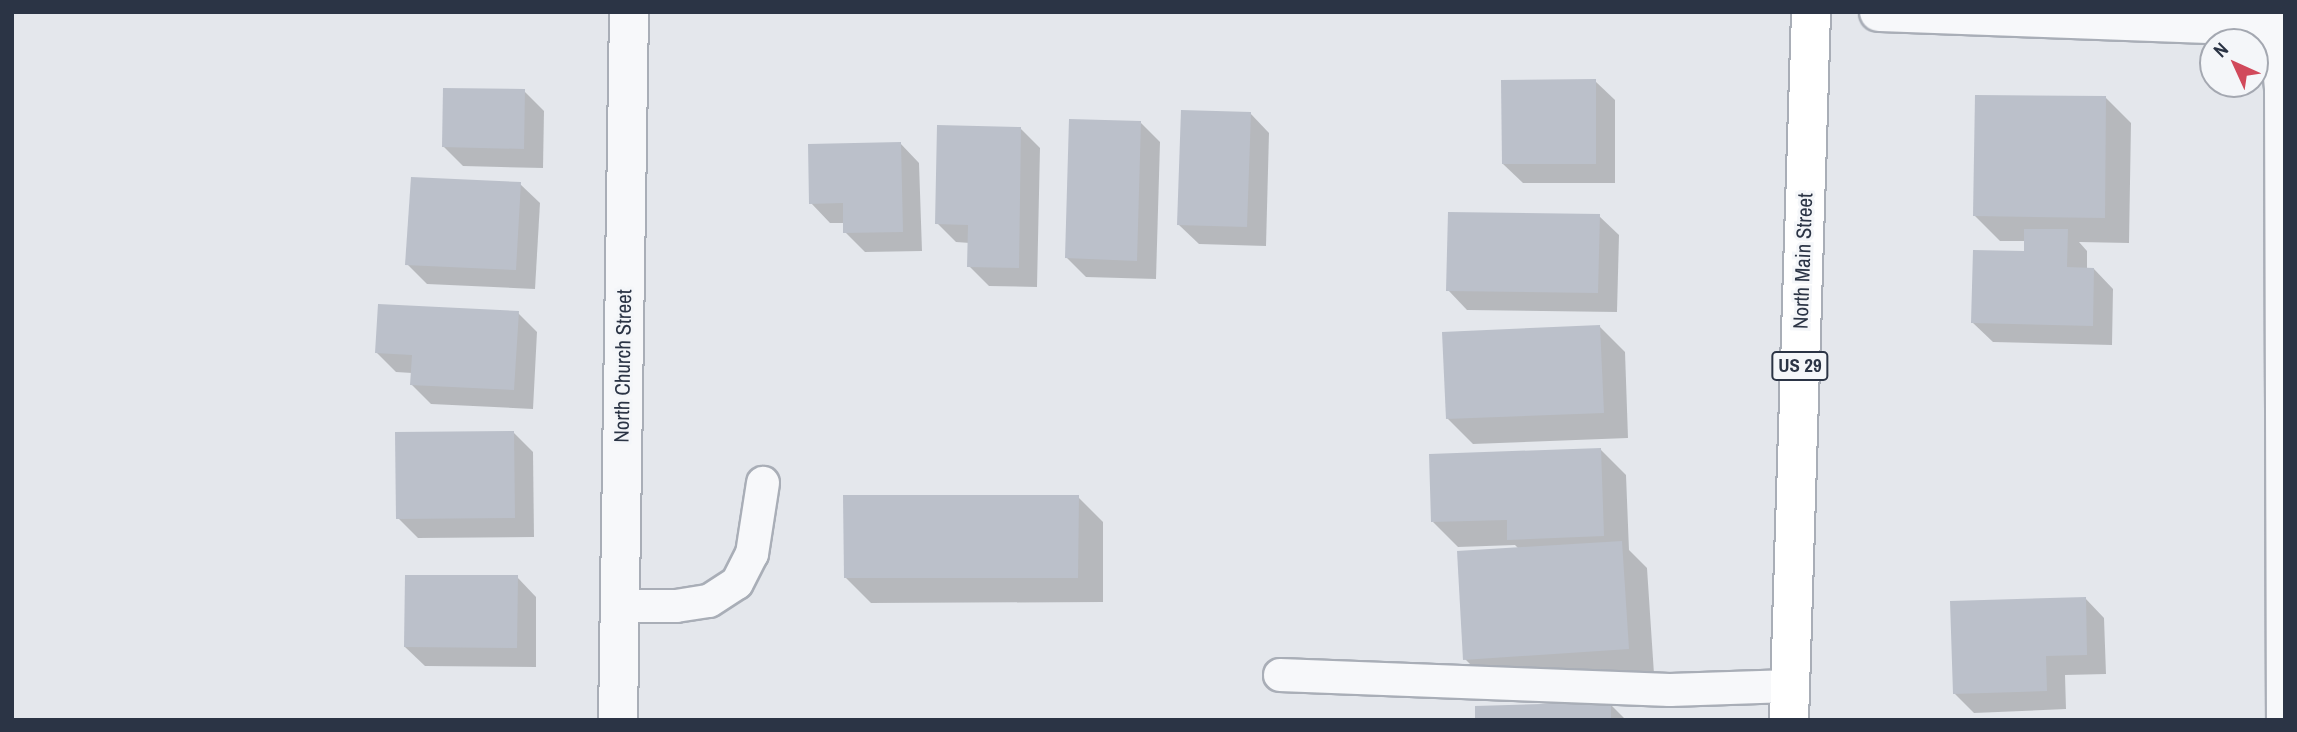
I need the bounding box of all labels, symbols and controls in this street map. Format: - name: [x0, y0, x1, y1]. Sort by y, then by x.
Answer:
- north arrow: [2199, 28, 2269, 98]
- text: N: [2207, 36, 2234, 63]
- street label: North Main Street: [1788, 193, 1818, 329]
- street label: North Church Street: [609, 289, 637, 443]
- road number: US 29: [1770, 350, 1830, 382]

